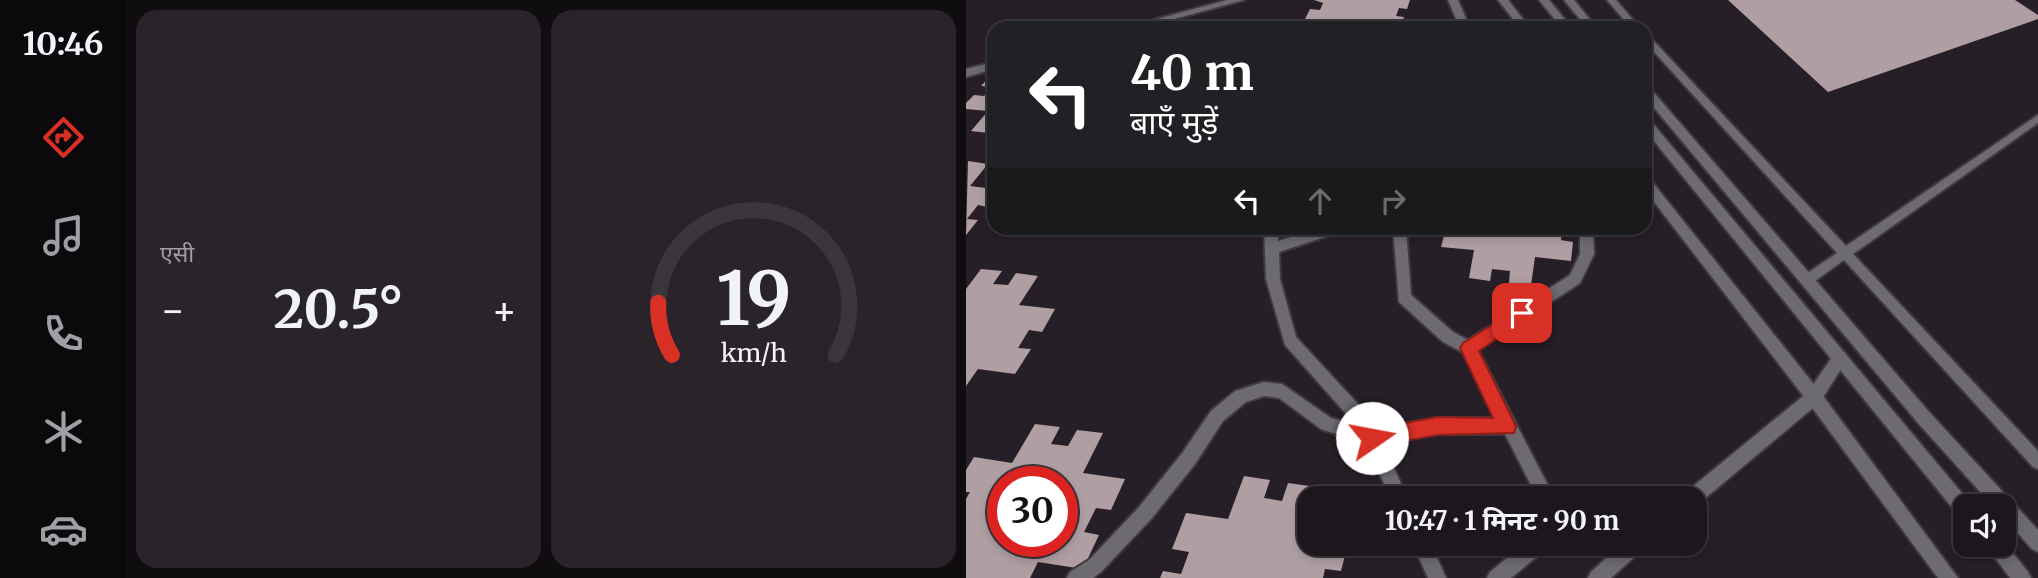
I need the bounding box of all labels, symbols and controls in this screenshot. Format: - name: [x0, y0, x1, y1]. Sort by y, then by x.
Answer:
- text: 10:46: [22, 24, 104, 64]
- text: 40 m: [1130, 42, 1254, 103]
- icon: left: [1015, 49, 1106, 140]
- text: बाएँ मुड़ें: [1130, 103, 1218, 143]
- icon: directions: [39, 113, 88, 162]
- icon: left: [1228, 182, 1266, 220]
- icon: ahead: [1301, 182, 1339, 220]
- icon: right: [1374, 182, 1412, 220]
- icon: music: [39, 211, 88, 260]
- text: एसी: [160, 239, 194, 268]
- text: 19: [716, 253, 791, 345]
- text: 20.5°: [274, 277, 403, 342]
- pin: [1492, 283, 1552, 343]
- text: −: [160, 287, 185, 334]
- text: +: [492, 287, 517, 334]
- icon: arrive: [1503, 294, 1541, 332]
- icon: phone: [39, 309, 88, 358]
- text: km/h: [720, 337, 787, 369]
- position arrow: [1335, 401, 1409, 475]
- icon: climate: [39, 407, 88, 456]
- speed limit sign: 30: [987, 466, 1078, 557]
- map controls: [1953, 494, 2016, 557]
- button: sound: [1953, 494, 2016, 557]
- text: 10:47 · 1 मिनट · 90 m: [1385, 504, 1619, 537]
- icon: car: [39, 505, 88, 554]

